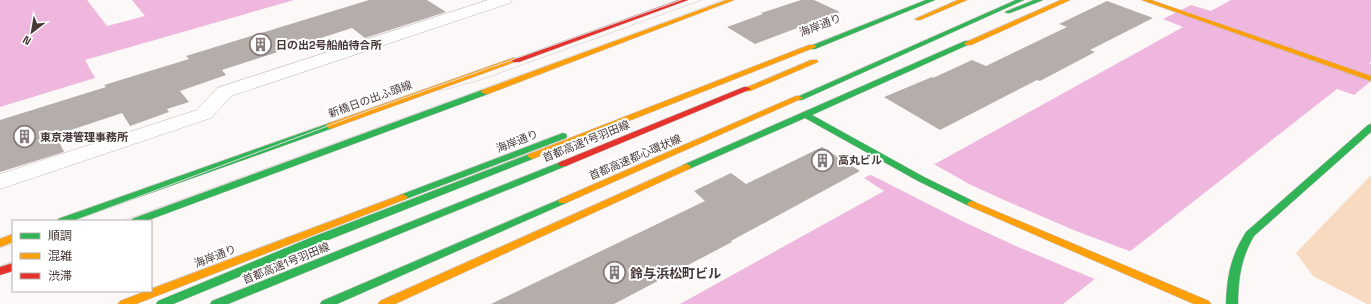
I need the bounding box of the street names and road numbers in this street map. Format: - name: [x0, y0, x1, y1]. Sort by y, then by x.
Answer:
- street label: 海岸通り: [797, 11, 843, 39]
- street label: 新橋日の出ふ頭線: [326, 77, 414, 121]
- street label: 首都高速1号羽田線: [540, 117, 632, 165]
- street label: 海岸通り: [494, 127, 540, 155]
- street label: 首都高速都心環状線: [587, 131, 683, 183]
- street label: 首都高速1号羽田線: [240, 239, 332, 287]
- street label: 海岸通り: [192, 242, 238, 270]

